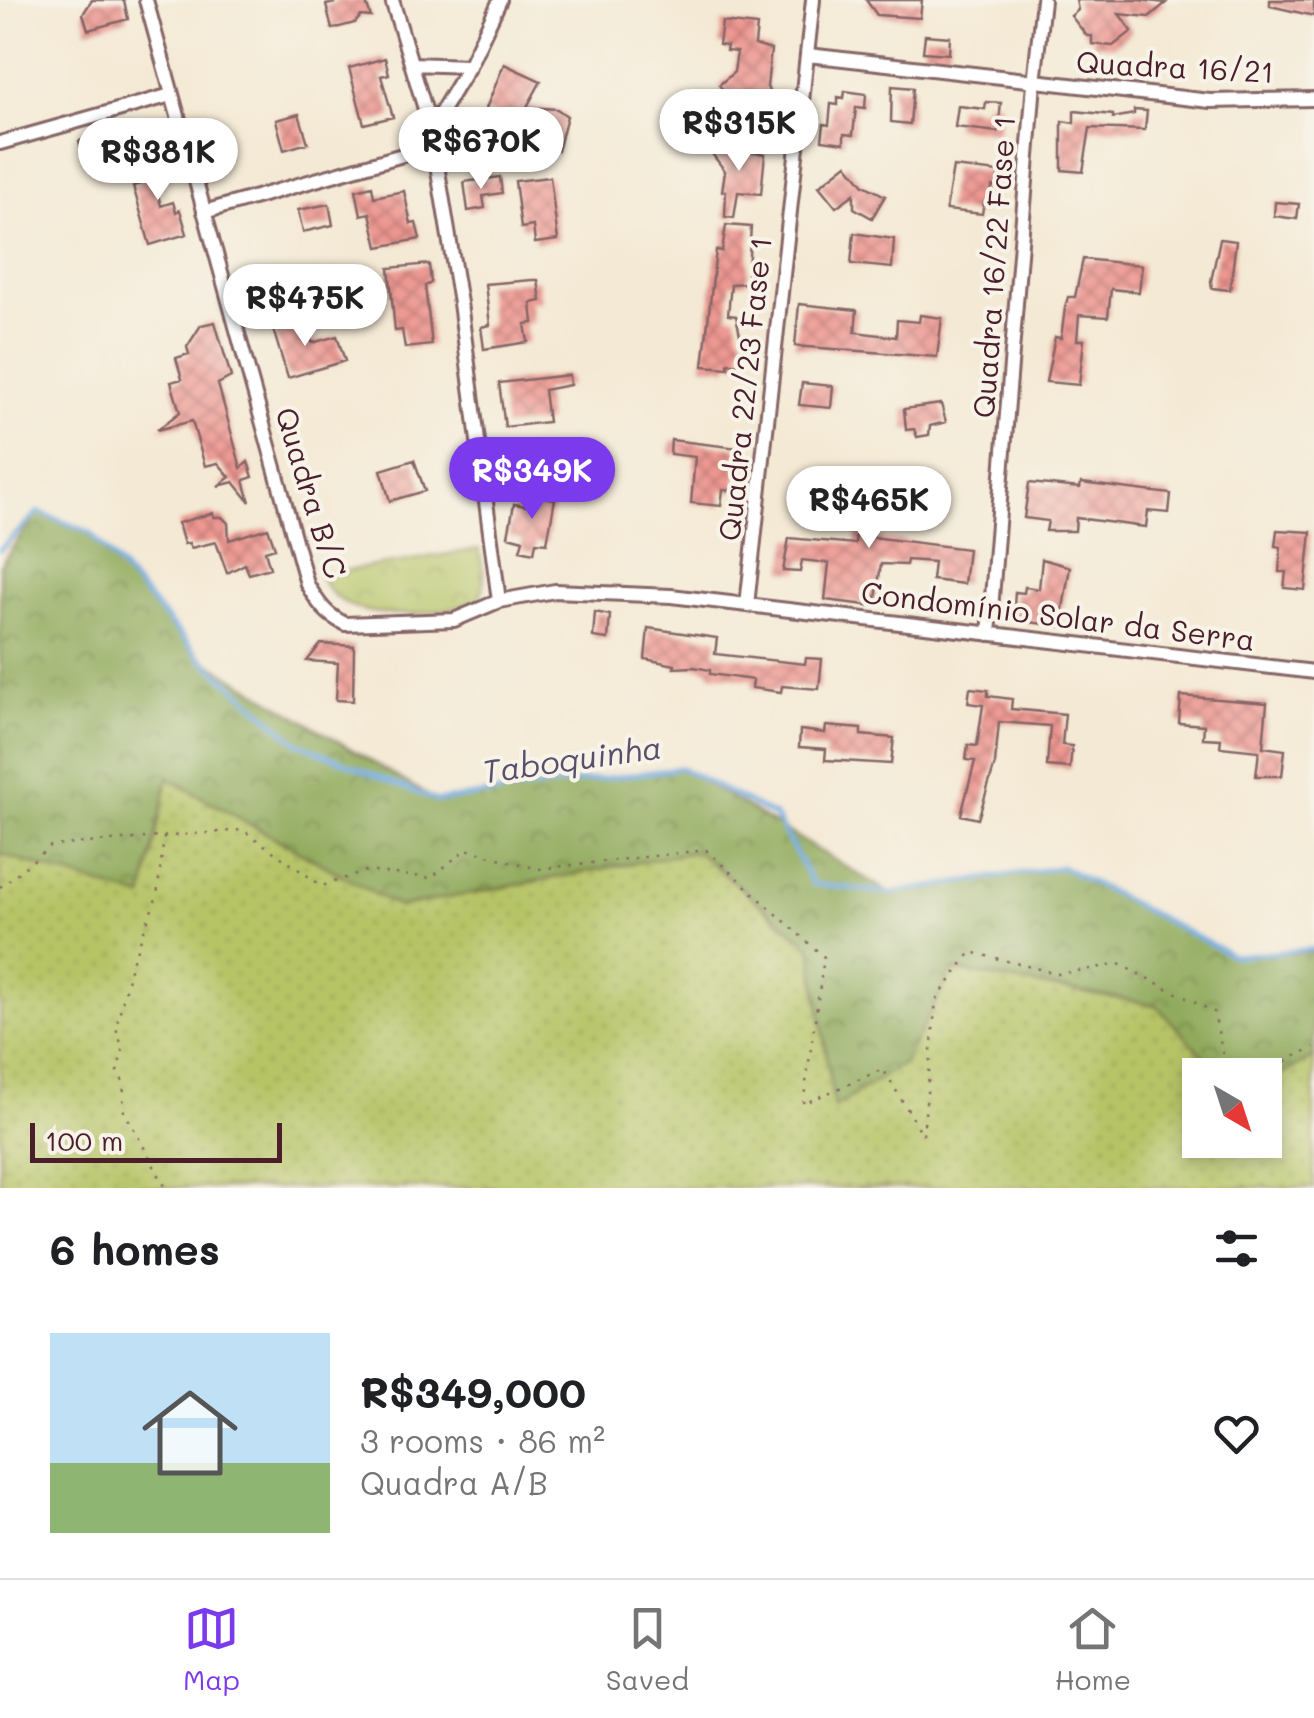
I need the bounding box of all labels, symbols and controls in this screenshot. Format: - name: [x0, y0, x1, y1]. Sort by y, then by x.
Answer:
- street label: Quadra 16/21: [1075, 41, 1275, 91]
- pin: R$315K: [658, 89, 820, 174]
- text: R$315K: [681, 100, 797, 142]
- pin: R$670K: [400, 107, 562, 192]
- street label: Quadra 16/22 Fase 1: [962, 114, 1024, 419]
- pin: R$381K: [77, 118, 239, 203]
- text: R$670K: [421, 118, 541, 160]
- text: R$381K: [100, 129, 216, 171]
- street label: Quadra 22/23 Fase 1: [708, 235, 780, 543]
- pin: R$475K: [224, 264, 386, 349]
- text: R$475K: [245, 275, 365, 317]
- street label: Quadra B/C: [267, 402, 357, 583]
- pin: R$349K: [451, 437, 613, 522]
- text: R$349K: [471, 448, 593, 490]
- pin: R$465K: [788, 466, 950, 551]
- text: R$465K: [808, 477, 930, 519]
- street label: Condomínio Solar da Serra: [859, 571, 1257, 659]
- water label: Taboquinha: [479, 725, 664, 791]
- north arrow: [1182, 1058, 1282, 1158]
- map controls: [1182, 1058, 1282, 1158]
- scale bar: [30, 1118, 282, 1162]
- text: 100 m: [45, 1122, 123, 1158]
- text: 6 homes: [50, 1221, 220, 1276]
- icon: filters: [1209, 1221, 1264, 1276]
- text: R$349,000: [360, 1364, 586, 1419]
- icon: home: [130, 1373, 250, 1493]
- icon: heart: [1209, 1406, 1264, 1461]
- text: 3 rooms · 86 m²: [360, 1419, 605, 1461]
- text: Quadra A/B: [360, 1461, 548, 1503]
- tab: Map: [183, 1601, 240, 1697]
- tab: Saved: [606, 1601, 689, 1697]
- tab: Home: [1055, 1601, 1131, 1697]

